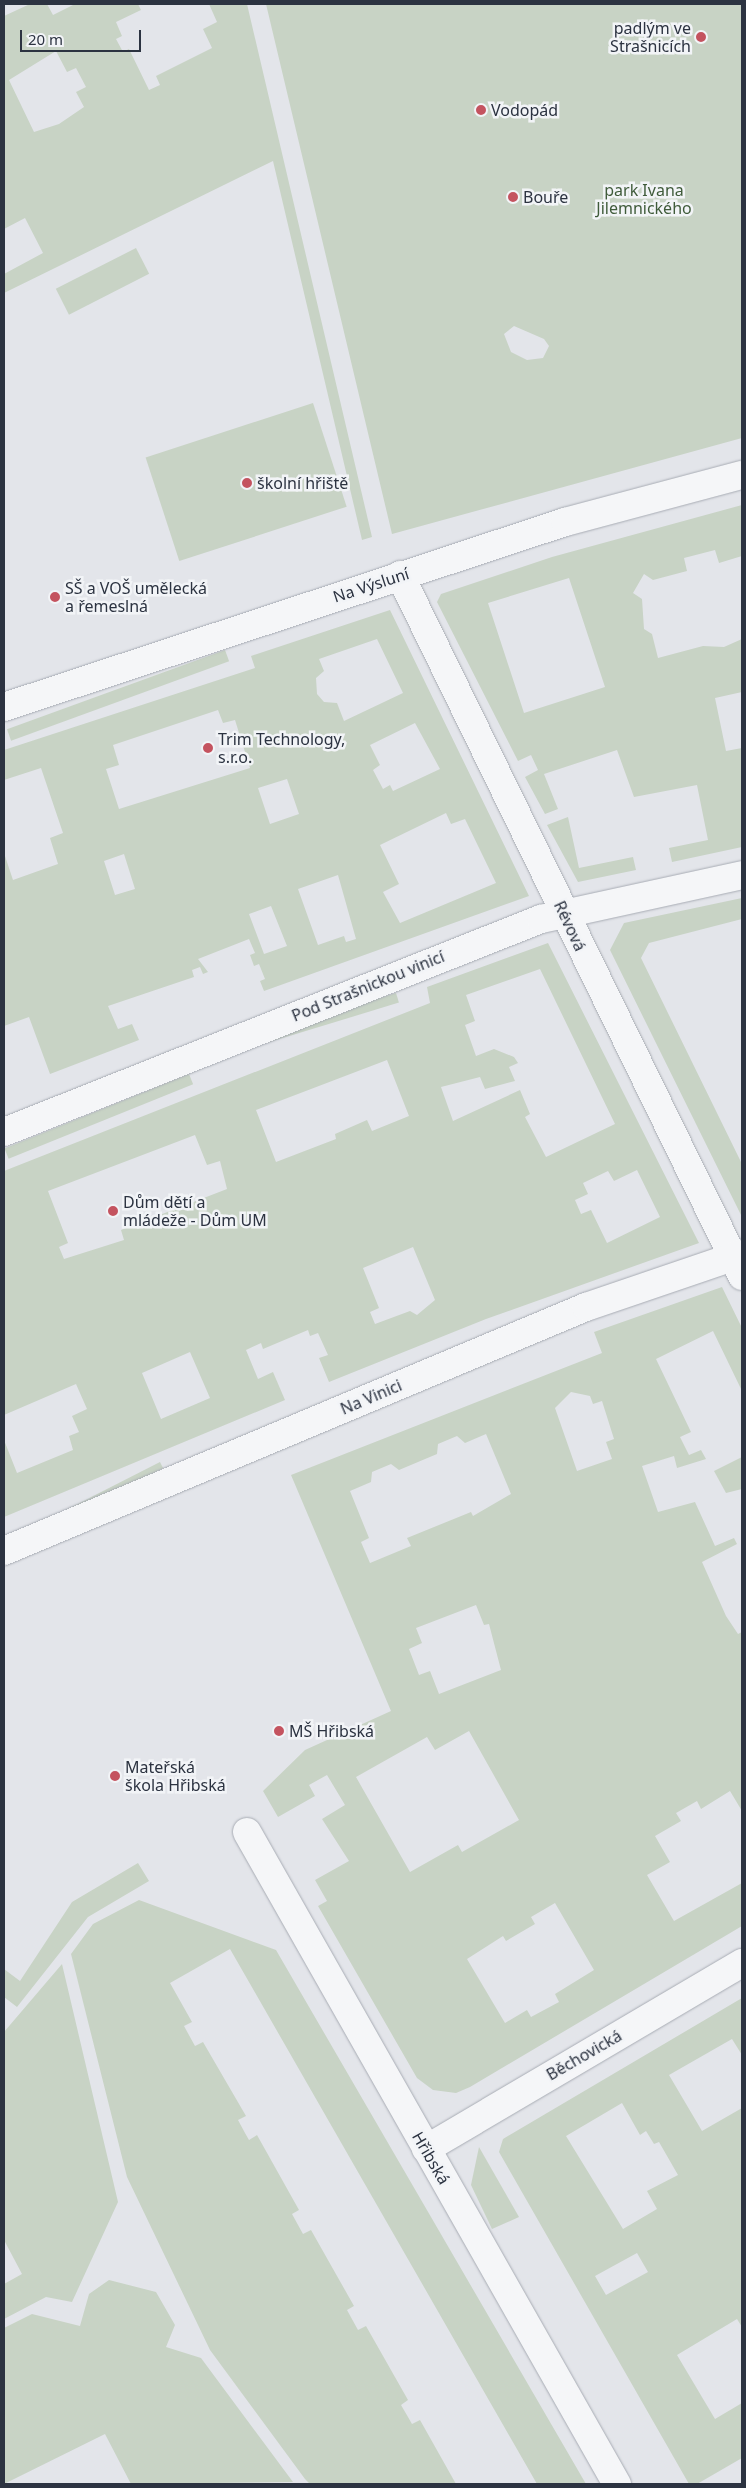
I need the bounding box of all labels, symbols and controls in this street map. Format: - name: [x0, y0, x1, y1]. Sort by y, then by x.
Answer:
- place label: padlým ve Strašnicích: [610, 18, 691, 56]
- scale bar: [22, 20, 144, 52]
- text: 20 m: [28, 29, 63, 49]
- marker: padlým ve Strašnicích: [695, 31, 707, 43]
- place label: Vodopád: [491, 100, 558, 120]
- marker: Vodopád: [475, 104, 487, 116]
- park label: park Ivana Jilemnického: [596, 180, 692, 218]
- place label: Bouře: [523, 187, 568, 207]
- marker: Bouře: [507, 191, 519, 203]
- place label: školní hřiště: [257, 473, 348, 493]
- marker: školní hřiště: [241, 477, 253, 489]
- street label: Na Výsluní: [331, 564, 411, 606]
- place label: SŠ a VOŠ umělecká a řemeslná: [65, 578, 207, 616]
- marker: SŠ a VOŠ umělecká a řemeslná: [49, 591, 61, 603]
- place label: Trim Technology, s.r.o.: [218, 729, 345, 767]
- marker: Trim Technology, s.r.o.: [202, 742, 214, 754]
- street label: Révová: [550, 898, 590, 954]
- street label: Pod Strašnickou vinicí: [289, 947, 447, 1025]
- place label: Dům dětí a mládeže - Dům UM: [123, 1192, 267, 1230]
- marker: Dům dětí a mládeže - Dům UM: [107, 1205, 119, 1217]
- street label: Na Vinici: [337, 1375, 405, 1419]
- place label: MŠ Hřibská: [289, 1721, 374, 1741]
- marker: MŠ Hřibská: [273, 1725, 285, 1737]
- place label: Mateřská škola Hřibská: [125, 1757, 226, 1795]
- marker: Mateřská škola Hřibská: [109, 1770, 121, 1782]
- street label: Běchovická: [543, 2026, 625, 2084]
- street label: Hřibská: [408, 2128, 454, 2188]

